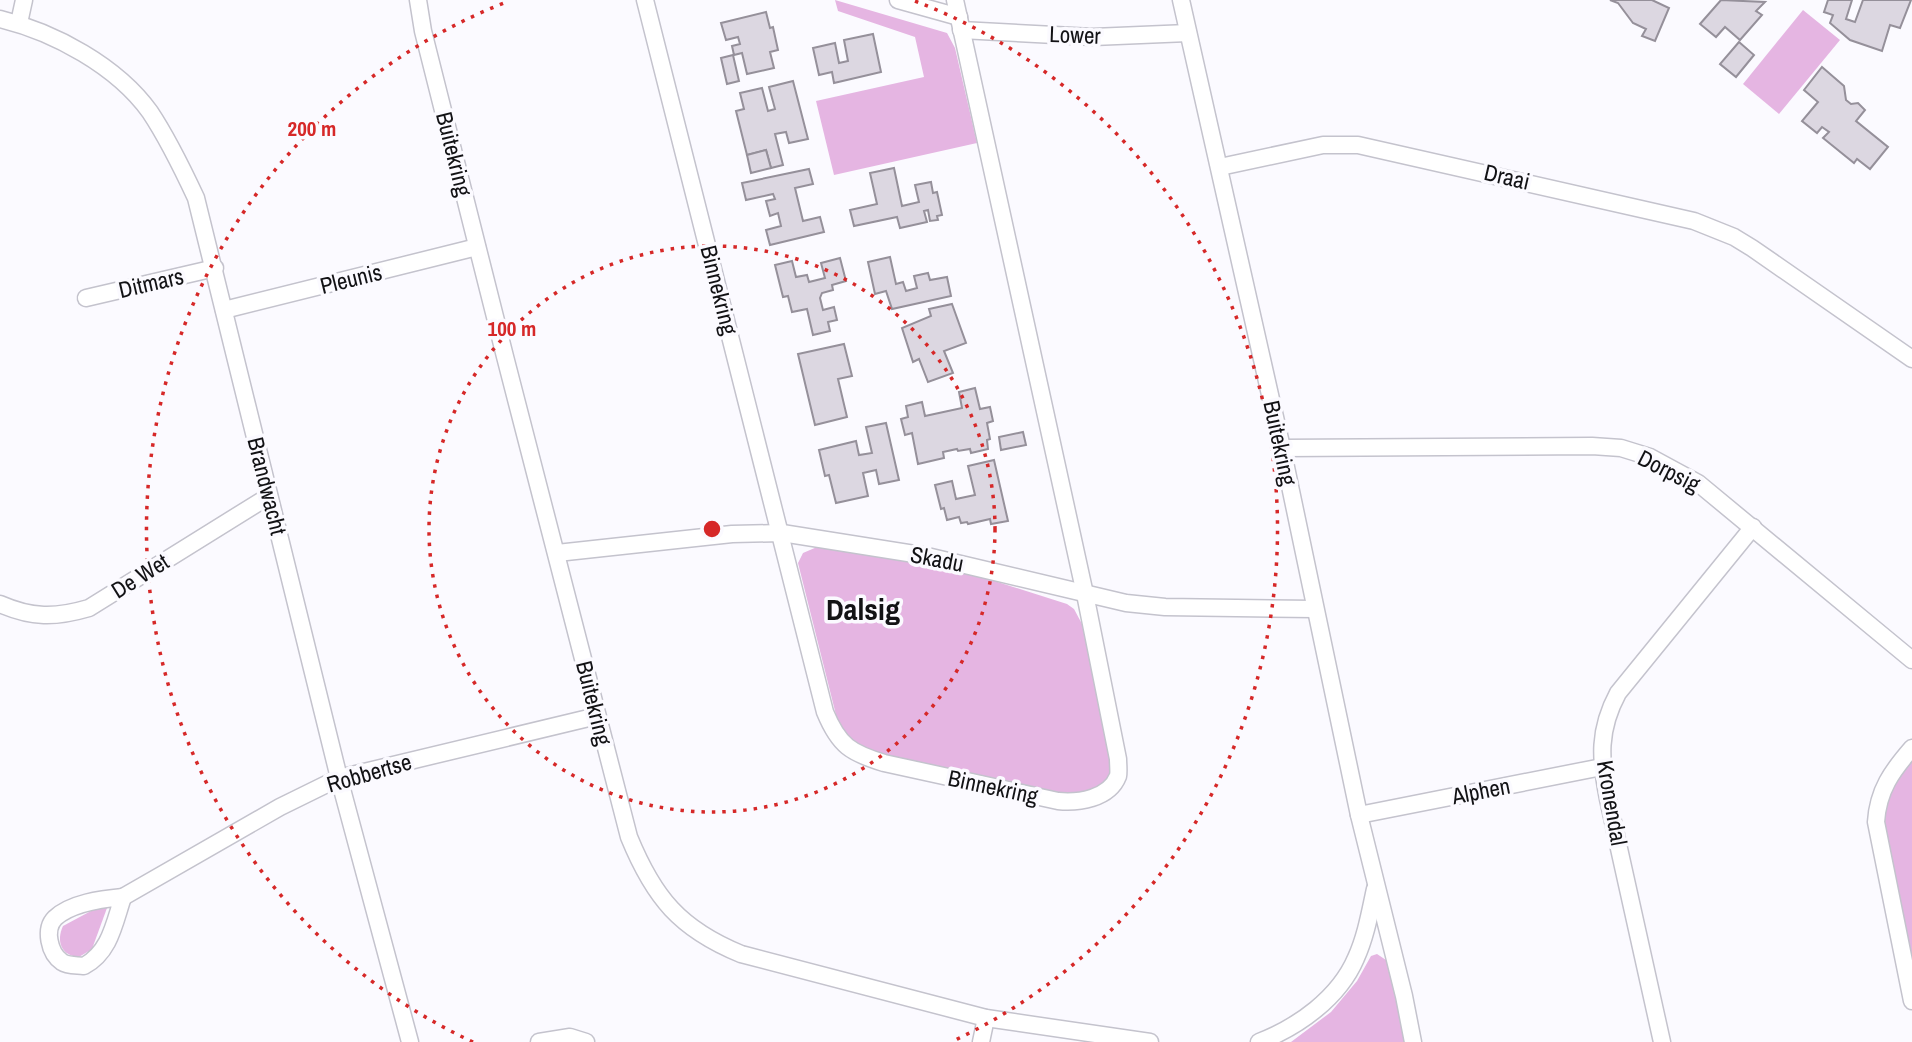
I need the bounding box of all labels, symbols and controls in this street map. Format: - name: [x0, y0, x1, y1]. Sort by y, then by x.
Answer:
- street label: Lower: [1049, 18, 1102, 51]
- street label: Buitekring: [429, 108, 480, 200]
- text: 200 m: [288, 114, 336, 143]
- street label: Draai: [1481, 156, 1533, 197]
- street label: Binnekring: [693, 242, 746, 338]
- street label: Pleunis: [317, 256, 385, 301]
- street label: Ditmars: [115, 260, 187, 305]
- text: 100 m: [488, 314, 536, 343]
- street label: Buitekring: [1256, 398, 1305, 489]
- street label: Brandwacht: [240, 434, 295, 538]
- street label: Dorpsig: [1633, 442, 1706, 500]
- centre of rings: [700, 517, 724, 541]
- street label: Skadu: [908, 538, 966, 579]
- street label: De Wet: [105, 546, 174, 605]
- district label: Dalsig: [826, 589, 900, 629]
- street label: Buitekring: [569, 657, 620, 749]
- street label: Robbertse: [323, 746, 415, 799]
- street label: Kronendal: [1590, 758, 1635, 848]
- street label: Binnekring: [945, 762, 1041, 811]
- street label: Alphen: [1448, 770, 1513, 812]

